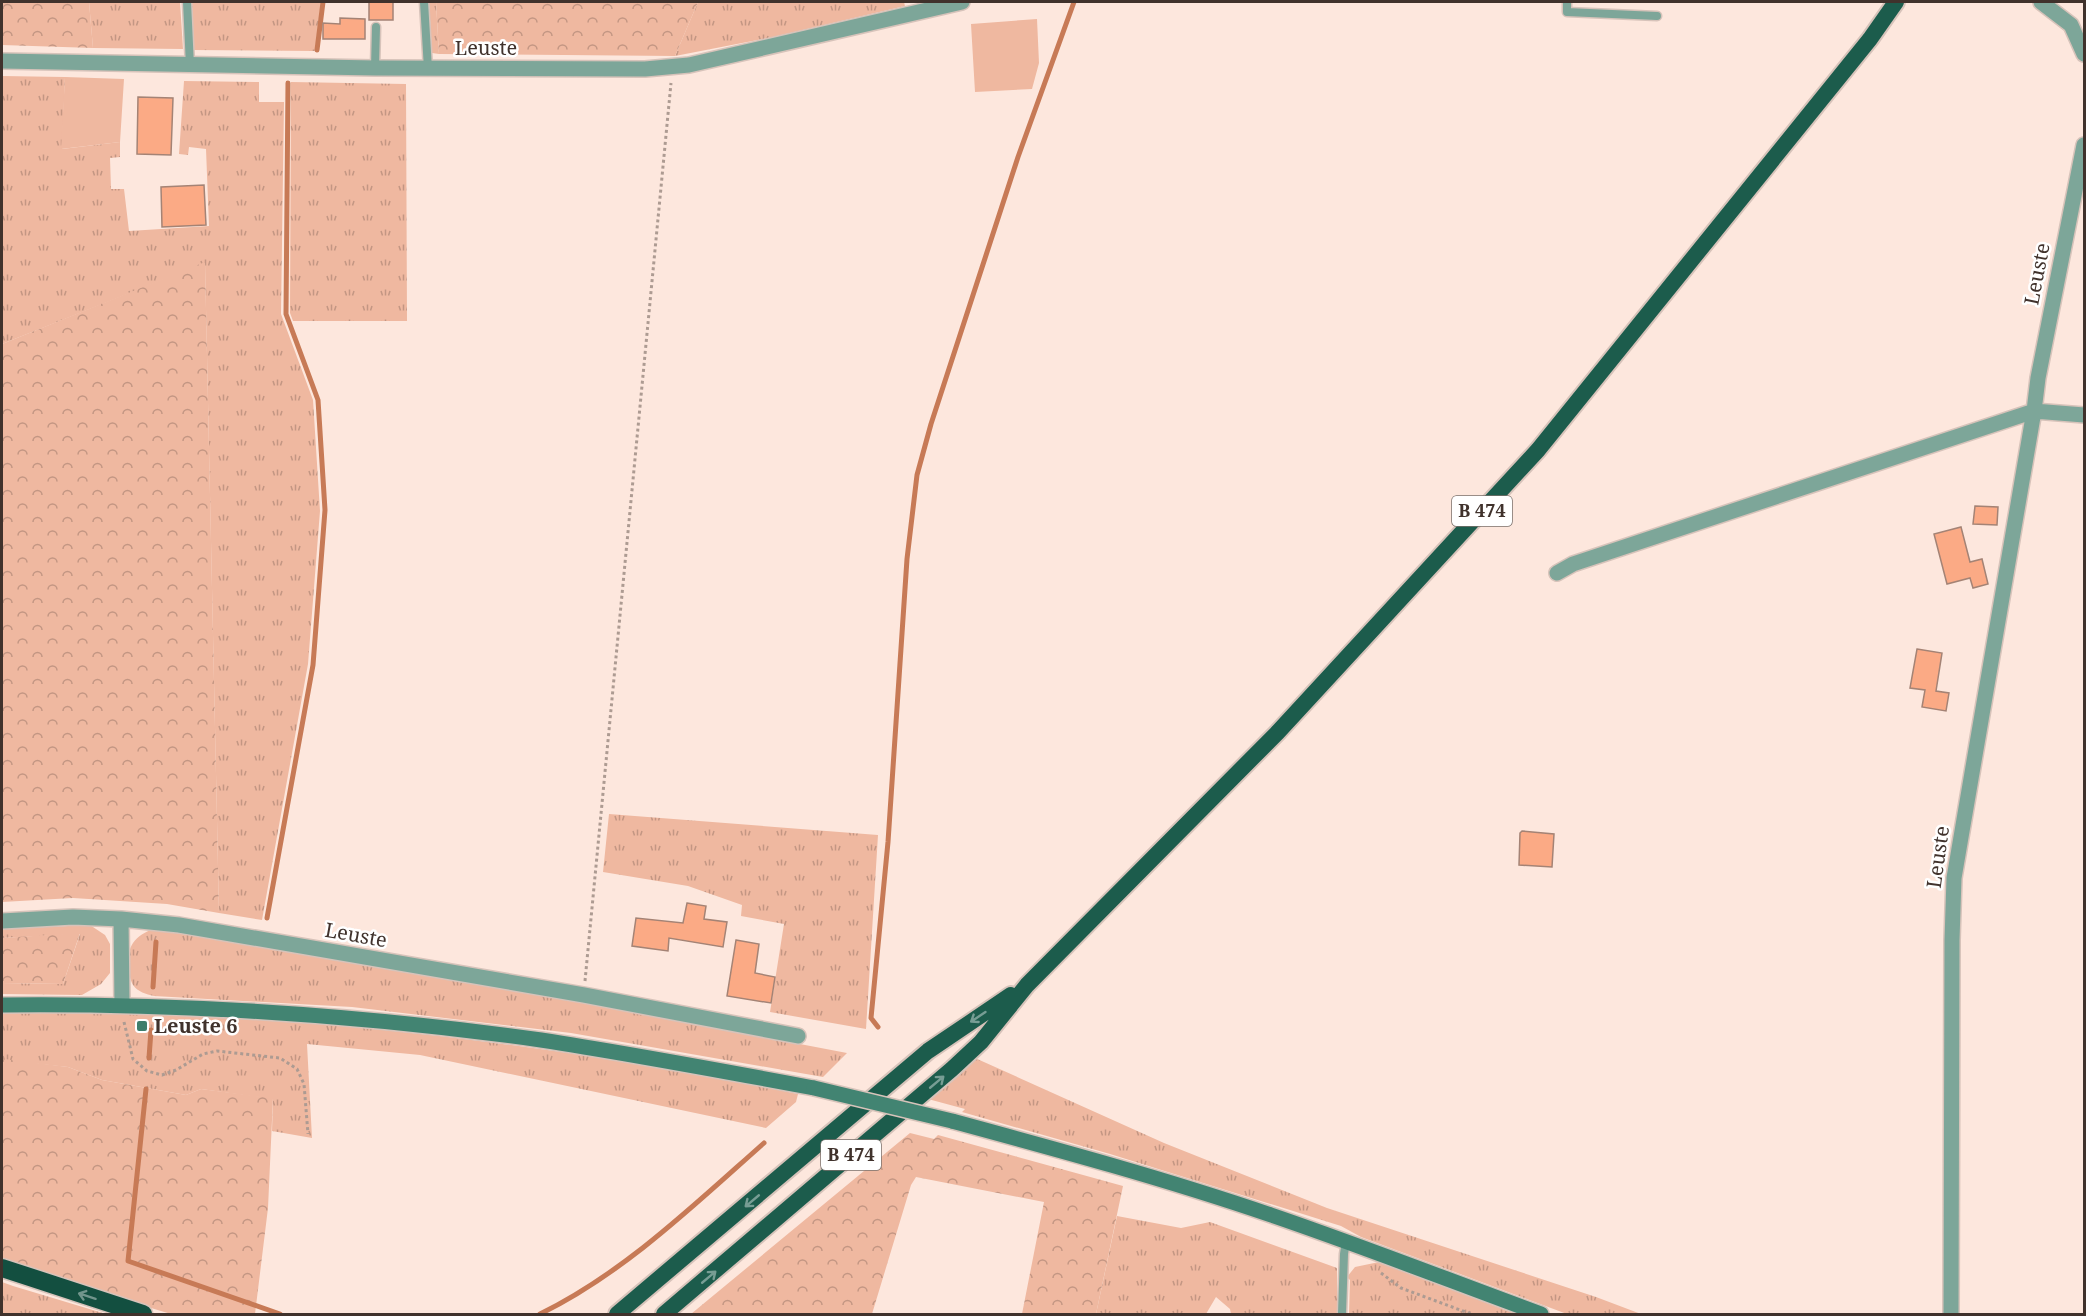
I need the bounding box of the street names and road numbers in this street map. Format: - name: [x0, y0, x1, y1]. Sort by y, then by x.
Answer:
- street label: Leuste: [455, 34, 517, 61]
- street label: Leuste: [2017, 241, 2056, 307]
- road number: B 474: [1452, 496, 1512, 526]
- street label: Leuste: [1920, 824, 1955, 890]
- street label: Leuste: [323, 916, 389, 953]
- road number: B 474: [821, 1140, 881, 1170]

